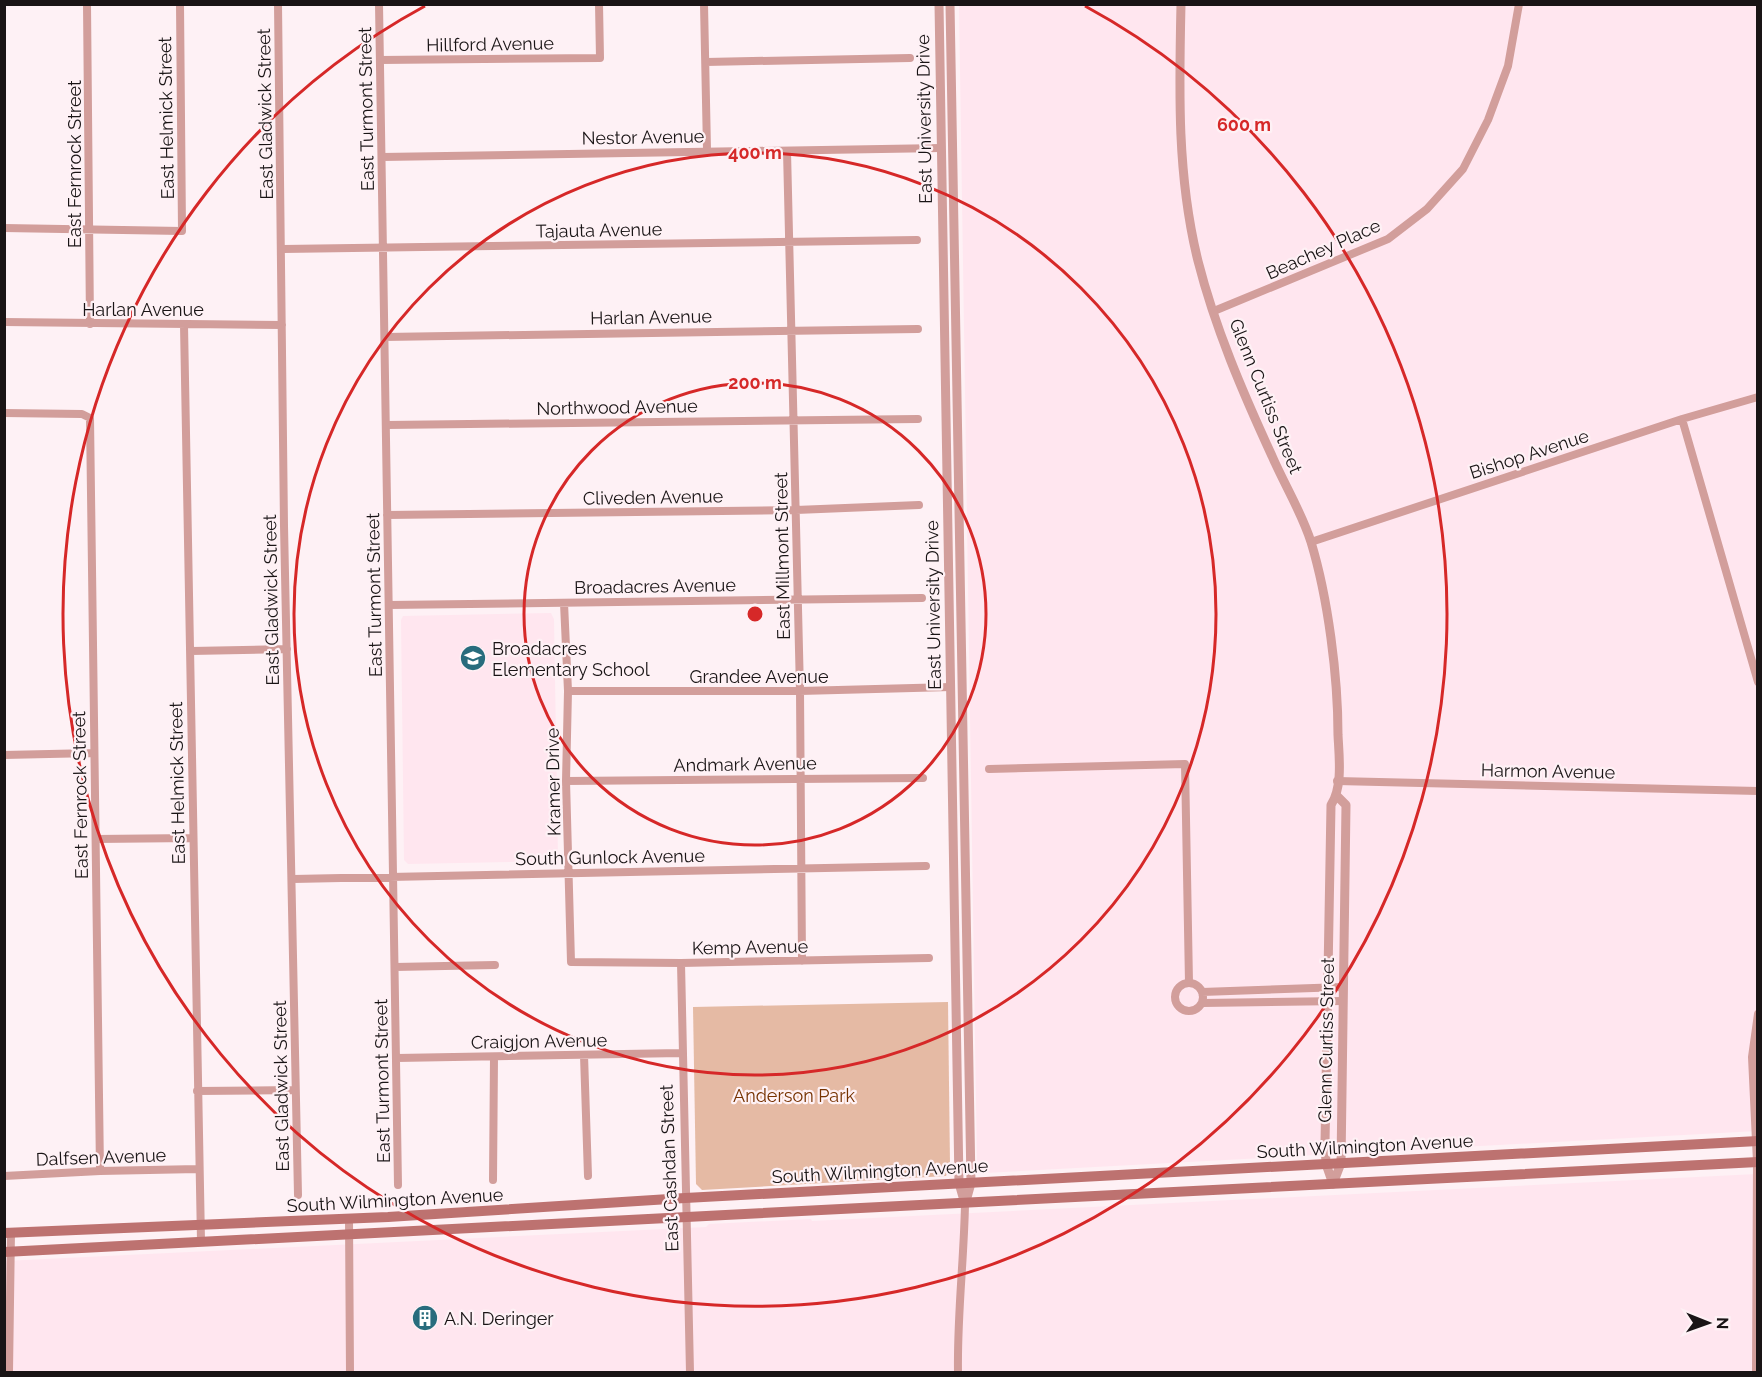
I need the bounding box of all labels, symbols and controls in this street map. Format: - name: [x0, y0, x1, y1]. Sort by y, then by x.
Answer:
- street label: East Turmont Street: [354, 27, 378, 191]
- street label: East Gladwick Street: [253, 28, 277, 200]
- street label: Hillford Avenue: [426, 32, 555, 56]
- street label: East University Drive: [912, 34, 936, 204]
- street label: East Helmick Street: [154, 36, 178, 200]
- street label: East Fernrock Street: [64, 80, 85, 248]
- text: 600 m: [1217, 114, 1271, 135]
- street label: Nestor Avenue: [581, 125, 705, 149]
- text: 400 m: [728, 142, 782, 163]
- street label: Beachey Place: [1262, 214, 1384, 284]
- street label: Tajauta Avenue: [536, 218, 663, 242]
- street label: Harlan Avenue: [82, 299, 204, 320]
- street label: Harlan Avenue: [590, 305, 712, 329]
- street label: Glenn Curtiss Street: [1225, 316, 1307, 476]
- text: 200 m: [728, 372, 782, 393]
- street label: Northwood Avenue: [536, 395, 698, 419]
- street label: Bishop Avenue: [1467, 425, 1592, 483]
- street label: East Millmont Street: [770, 472, 794, 640]
- street label: Cliveden Avenue: [583, 485, 724, 509]
- street label: East Turmont Street: [362, 513, 386, 677]
- street label: East Gladwick Street: [259, 514, 283, 686]
- street label: East University Drive: [921, 520, 945, 690]
- street label: Broadacres Avenue: [574, 574, 737, 598]
- centre of rings: [745, 604, 765, 624]
- place label: Broadacres Elementary School: [492, 638, 650, 680]
- school or university icon: Broadacres Elementary School: [458, 643, 488, 673]
- street label: Grandee Avenue: [690, 666, 829, 687]
- street label: East Helmick Street: [165, 701, 189, 865]
- street label: East Fernrock Street: [68, 711, 92, 879]
- street label: Kramer Drive: [542, 727, 564, 836]
- street label: Andmark Avenue: [673, 752, 817, 776]
- street label: Harmon Avenue: [1481, 759, 1616, 783]
- street label: South Gunlock Avenue: [515, 845, 705, 869]
- street label: Kemp Avenue: [692, 935, 809, 959]
- street label: Glenn Curtiss Street: [1314, 957, 1338, 1123]
- street label: East Turmont Street: [370, 999, 394, 1163]
- street label: East Gladwick Street: [269, 1000, 293, 1172]
- street label: Craigjon Avenue: [471, 1029, 608, 1053]
- street label: East Cashdan Street: [656, 1084, 682, 1252]
- park label: Anderson Park: [733, 1085, 855, 1106]
- street label: South Wilmington Avenue: [1256, 1130, 1474, 1162]
- street label: Dalfsen Avenue: [35, 1144, 167, 1170]
- street label: South Wilmington Avenue: [771, 1155, 989, 1187]
- street label: South Wilmington Avenue: [286, 1184, 504, 1216]
- north arrow: [1678, 1293, 1738, 1353]
- building icon: A.N. Deringer: [410, 1303, 440, 1333]
- place label: A.N. Deringer: [444, 1308, 554, 1329]
- text: N: [1713, 1317, 1732, 1330]

